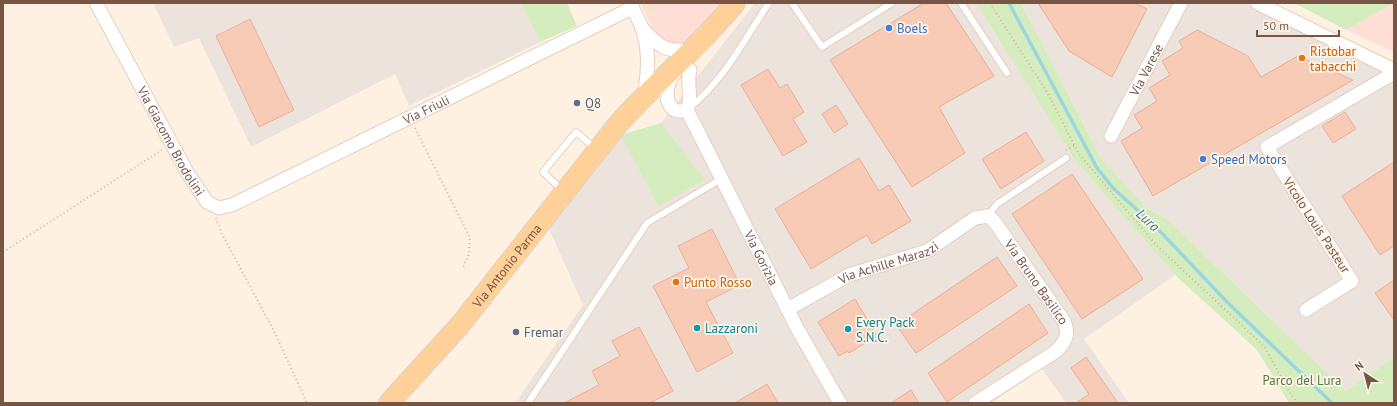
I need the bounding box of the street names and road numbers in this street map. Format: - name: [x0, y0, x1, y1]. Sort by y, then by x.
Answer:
- street label: Via Varese: [1125, 41, 1167, 100]
- street label: Via Giacomo Brodolini: [133, 82, 208, 199]
- street label: Via Friuli: [399, 91, 452, 129]
- street label: Vicolo Louis Pasteur: [1279, 173, 1354, 277]
- street label: Via Antonio Parma: [468, 221, 545, 312]
- street label: Via Gorizia: [740, 227, 782, 288]
- street label: Via Bruno Basilico: [1000, 235, 1072, 328]
- street label: Via Achille Marazzi: [834, 238, 942, 289]

